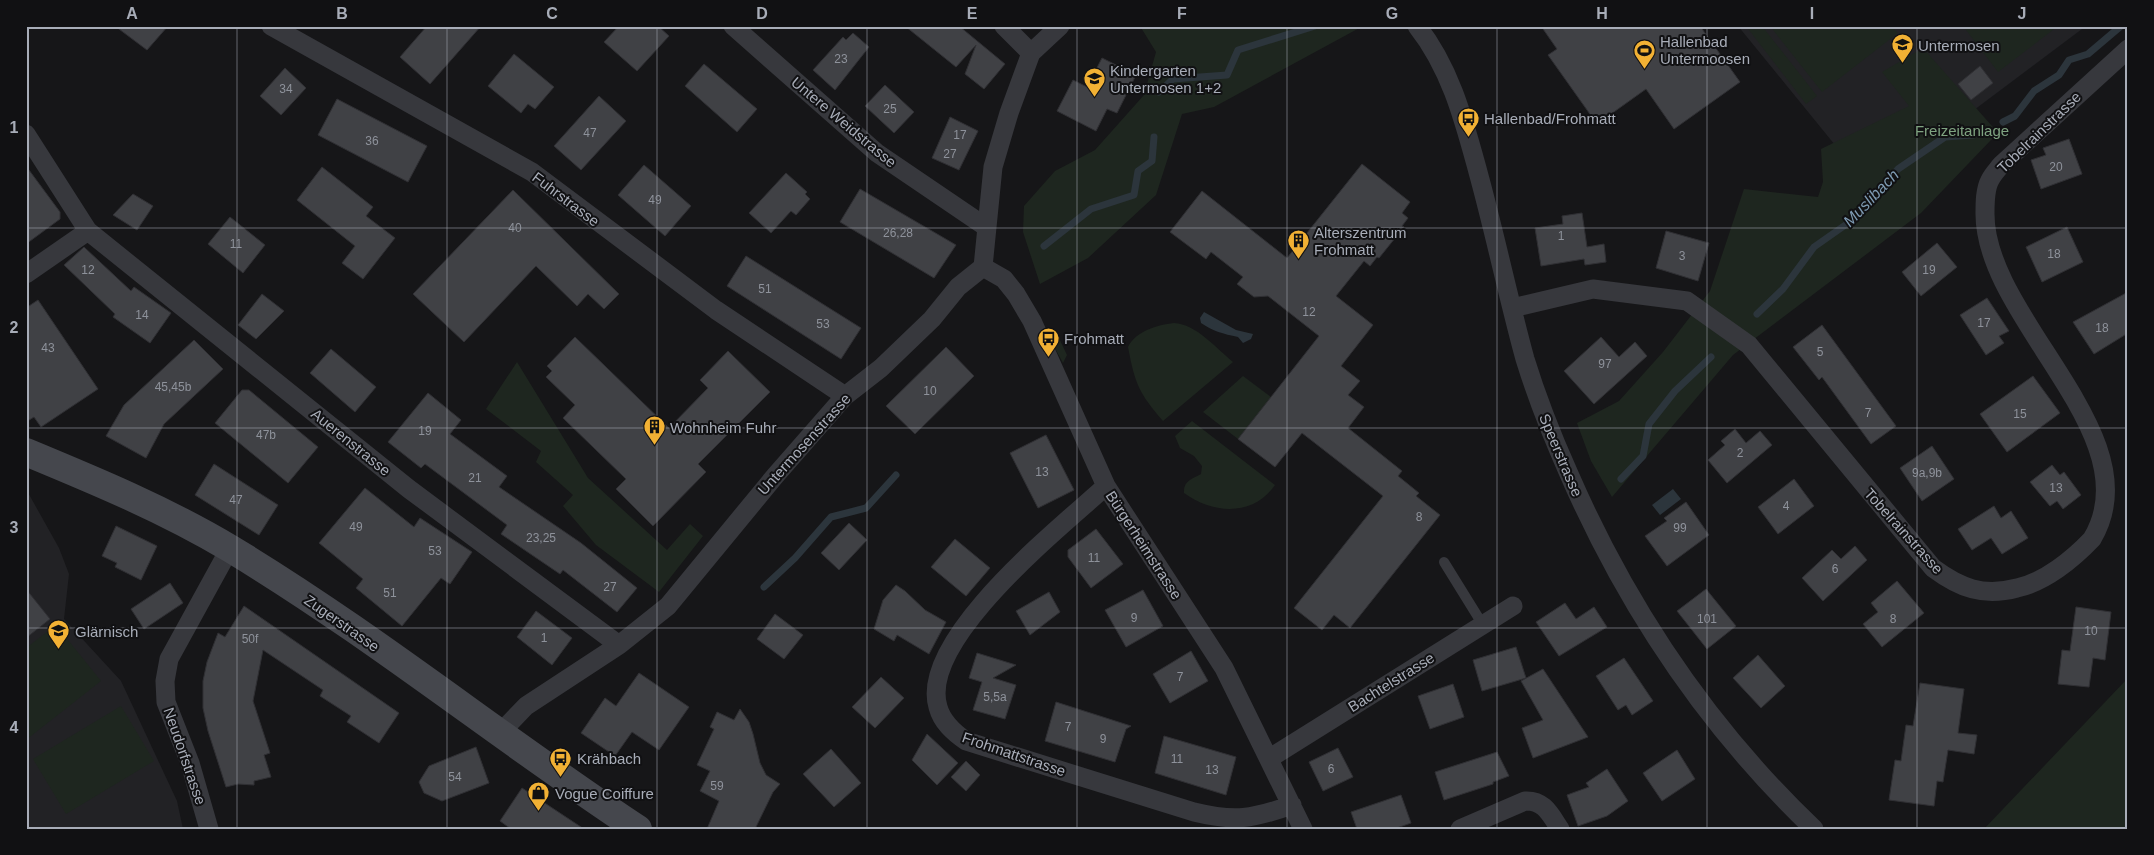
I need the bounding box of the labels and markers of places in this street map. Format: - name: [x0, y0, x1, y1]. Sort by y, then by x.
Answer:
- place label: Hallenbad Untermoosen: [1660, 33, 1750, 67]
- school or university icon: Untermosen: [1890, 33, 1914, 64]
- place label: Untermosen: [1918, 37, 2000, 54]
- sports icon: Hallenbad Untermoosen: [1632, 38, 1656, 69]
- place label: Kindergarten Untermosen 1+2: [1110, 62, 1221, 96]
- school or university icon: Kindergarten Untermosen 1+2: [1082, 67, 1106, 98]
- bus stop icon: Hallenbad/Frohmatt: [1456, 106, 1480, 137]
- place label: Hallenbad/Frohmatt: [1484, 110, 1617, 127]
- place label: Alterszentrum Frohmatt: [1314, 224, 1407, 258]
- building icon: Alterszentrum Frohmatt: [1286, 229, 1310, 260]
- bus stop icon: Frohmatt: [1036, 326, 1060, 357]
- place label: Frohmatt: [1064, 330, 1125, 347]
- building icon: Wohnheim Fuhr: [642, 415, 666, 446]
- place label: Wohnheim Fuhr: [670, 419, 776, 436]
- school or university icon: Glärnisch: [47, 619, 71, 650]
- place label: Glärnisch: [75, 623, 138, 640]
- bus stop icon: Krähbach: [549, 746, 573, 777]
- place label: Krähbach: [577, 750, 641, 767]
- shop icon: Vogue Coiffure: [527, 781, 551, 812]
- place label: Vogue Coiffure: [555, 785, 654, 802]

